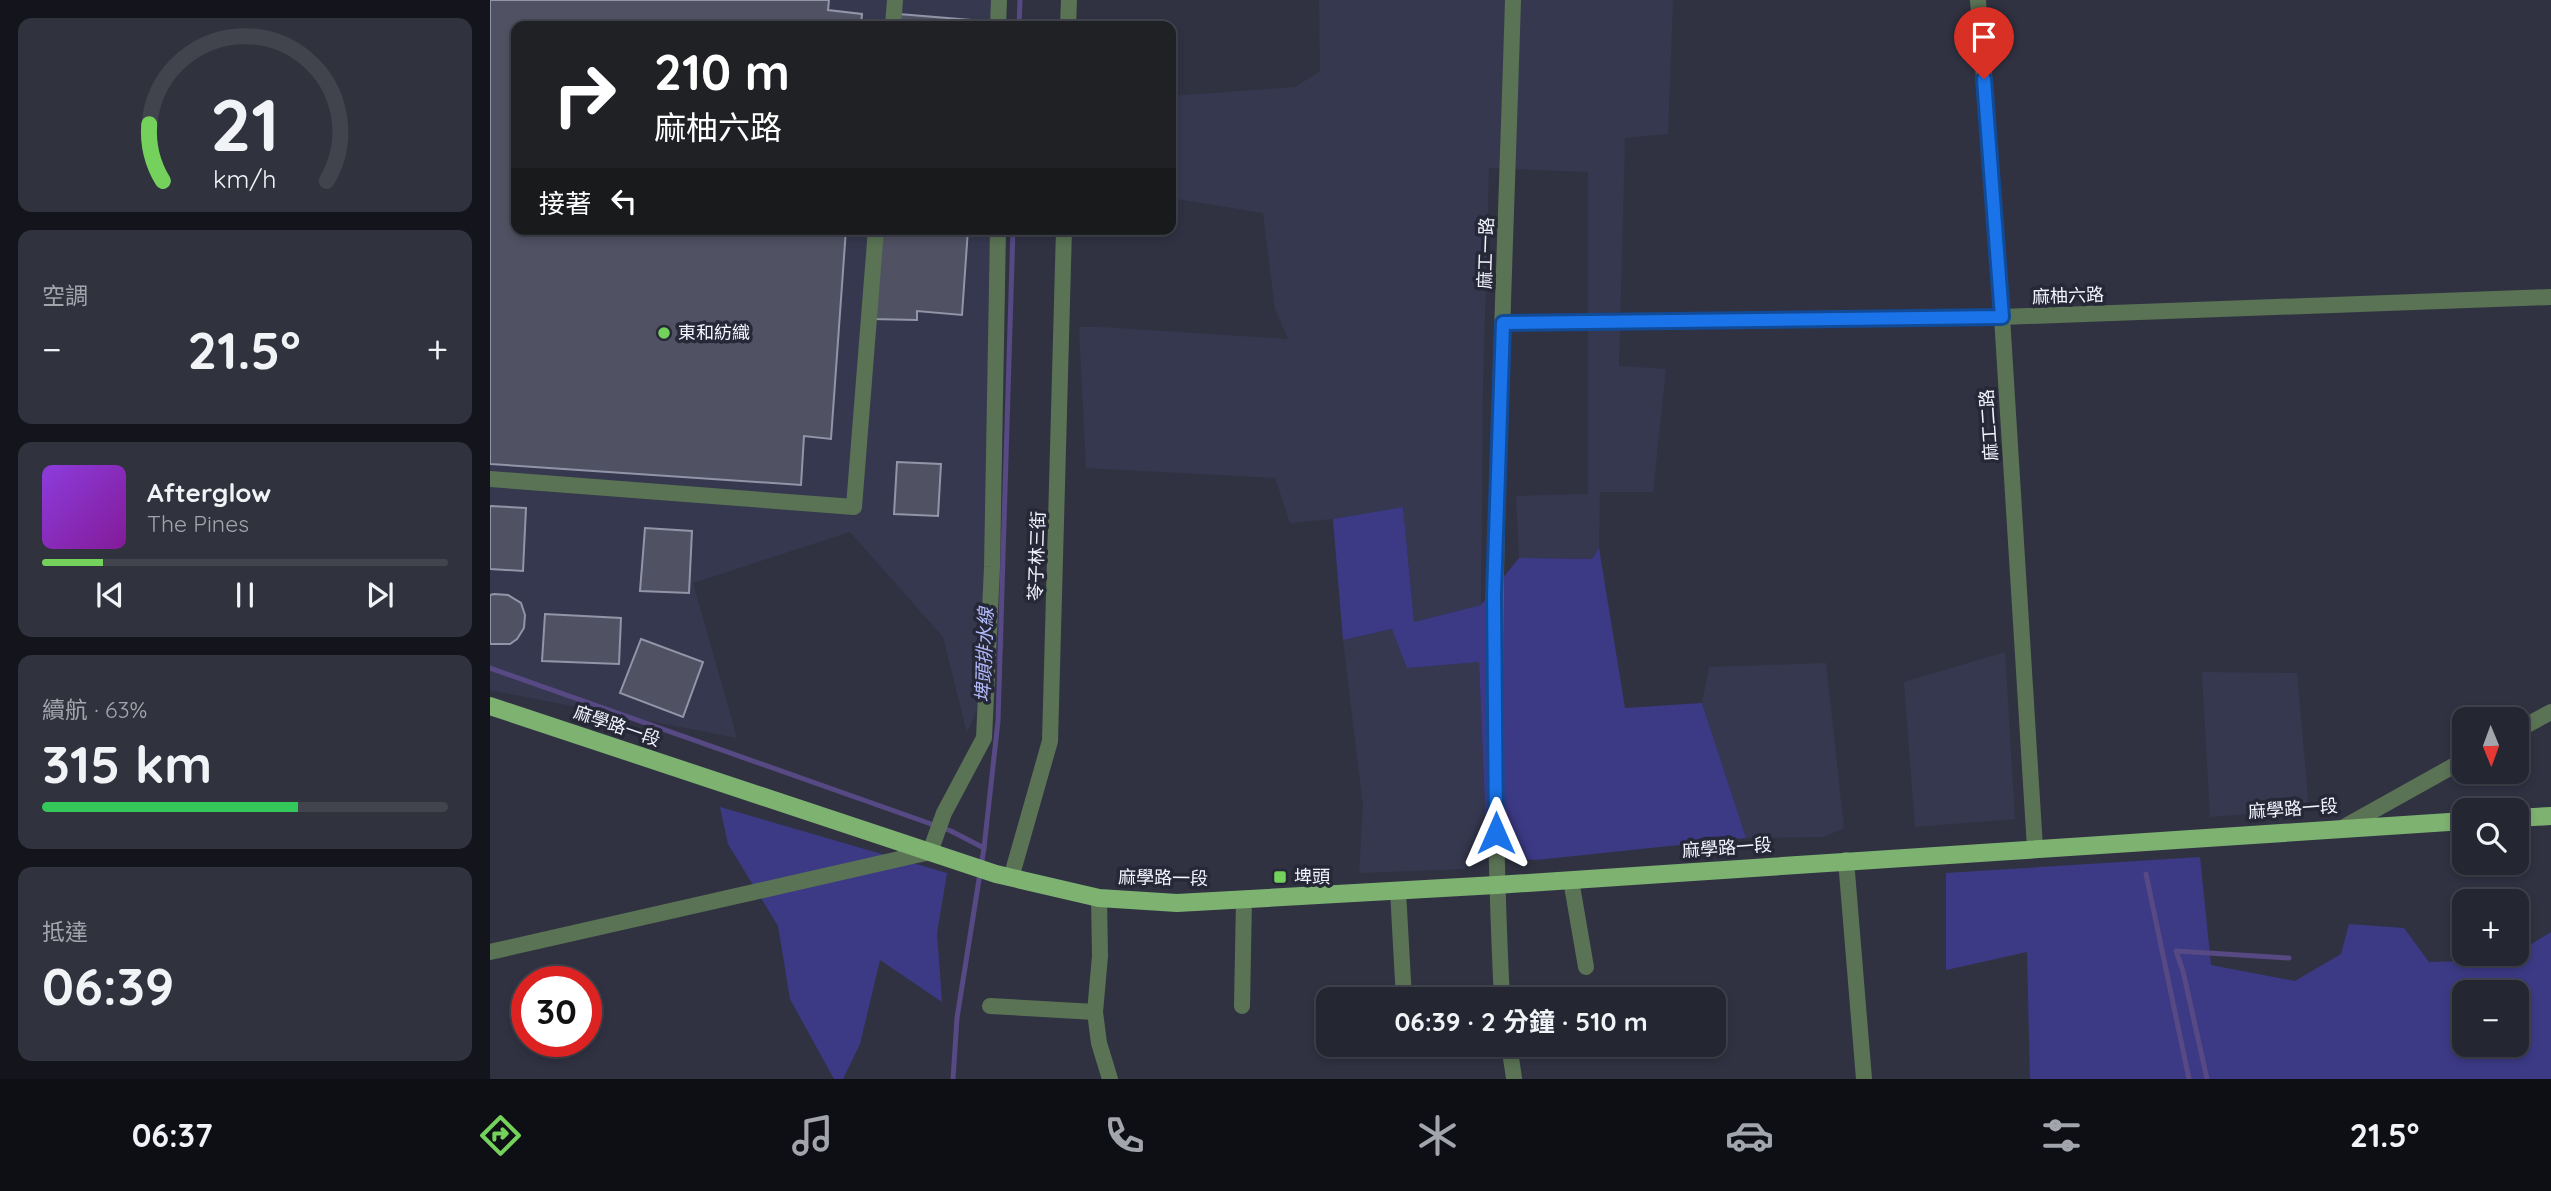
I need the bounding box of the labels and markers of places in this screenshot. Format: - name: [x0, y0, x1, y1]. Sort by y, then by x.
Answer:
- pin: [1954, 7, 2014, 79]
- place label: 東和紡織: [678, 321, 750, 344]
- marker: 東和紡織: [656, 325, 672, 341]
- place label: 埤頭: [1294, 865, 1330, 888]
- marker: 埤頭: [1272, 869, 1288, 885]

